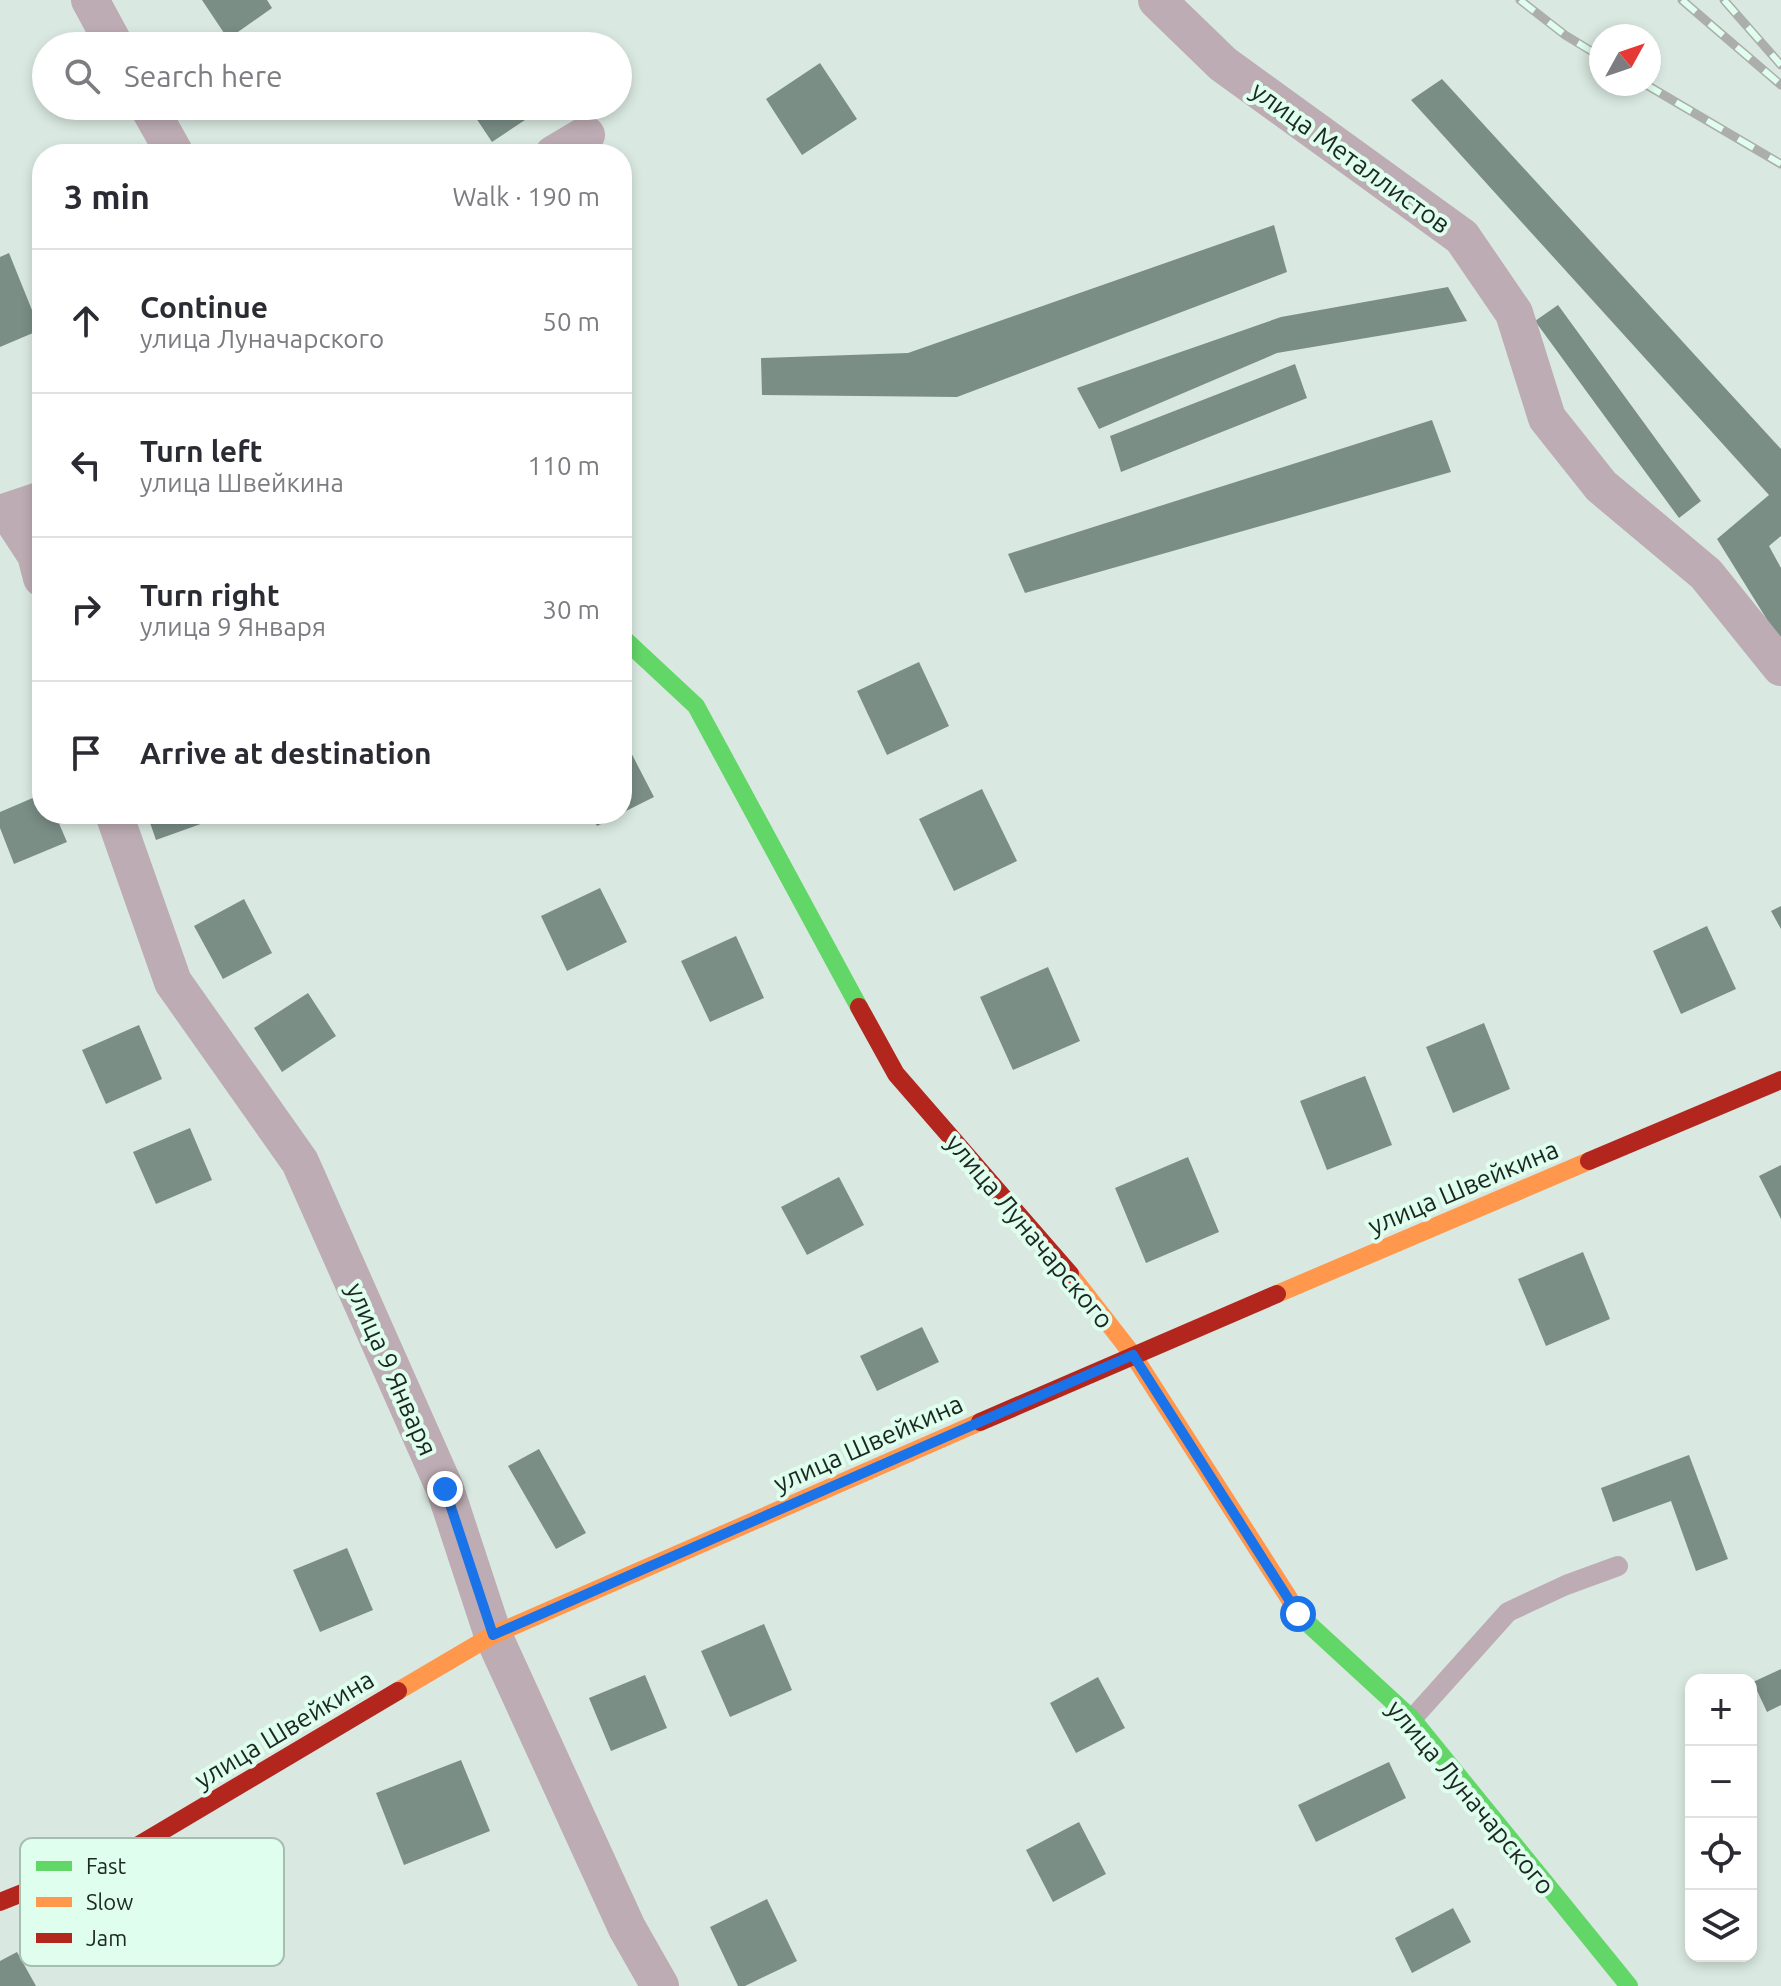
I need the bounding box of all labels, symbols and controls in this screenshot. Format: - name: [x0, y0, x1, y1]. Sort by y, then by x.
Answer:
- north arrow: [1589, 24, 1661, 96]
- search box: [32, 32, 632, 120]
- icon: search: [60, 54, 104, 98]
- text: Search here: [124, 59, 283, 93]
- street label: улица Металлистов: [1246, 75, 1456, 239]
- text: 3 min: [64, 177, 150, 215]
- text: Walk · 190 m: [452, 182, 600, 211]
- text: Continue: [140, 290, 268, 324]
- icon: ahead: [64, 299, 108, 343]
- text: 50 m: [542, 307, 600, 336]
- text: улица Луначарского: [140, 324, 384, 353]
- text: Turn left: [140, 434, 262, 468]
- icon: left: [64, 443, 108, 487]
- text: 110 m: [528, 451, 600, 480]
- text: улица Швейкина: [140, 468, 344, 497]
- text: Turn right: [140, 578, 280, 612]
- icon: right: [64, 587, 108, 631]
- text: 30 m: [542, 595, 600, 624]
- text: улица 9 Января: [140, 612, 326, 641]
- icon: arrive: [64, 731, 108, 775]
- text: Arrive at destination: [140, 736, 432, 770]
- street label: улица Луначарского: [940, 1128, 1120, 1334]
- street label: улица Швейкина: [1364, 1134, 1562, 1240]
- street label: улица 9 Января: [341, 1278, 443, 1460]
- street label: улица Швейкина: [769, 1388, 967, 1498]
- route end: [427, 1471, 463, 1507]
- route start: [1280, 1596, 1316, 1632]
- street label: улица Швейкина: [189, 1664, 379, 1794]
- map controls: [1685, 1674, 1757, 1962]
- button: +: [1685, 1674, 1757, 1746]
- street label: улица Луначарского: [1381, 1694, 1561, 1900]
- button: −: [1685, 1746, 1757, 1818]
- button: locate: [1685, 1818, 1757, 1890]
- legend: [20, 1838, 284, 1966]
- text: Fast: [86, 1853, 127, 1878]
- text: Slow: [86, 1889, 133, 1914]
- button: layers: [1685, 1890, 1757, 1962]
- text: Jam: [86, 1925, 127, 1950]

